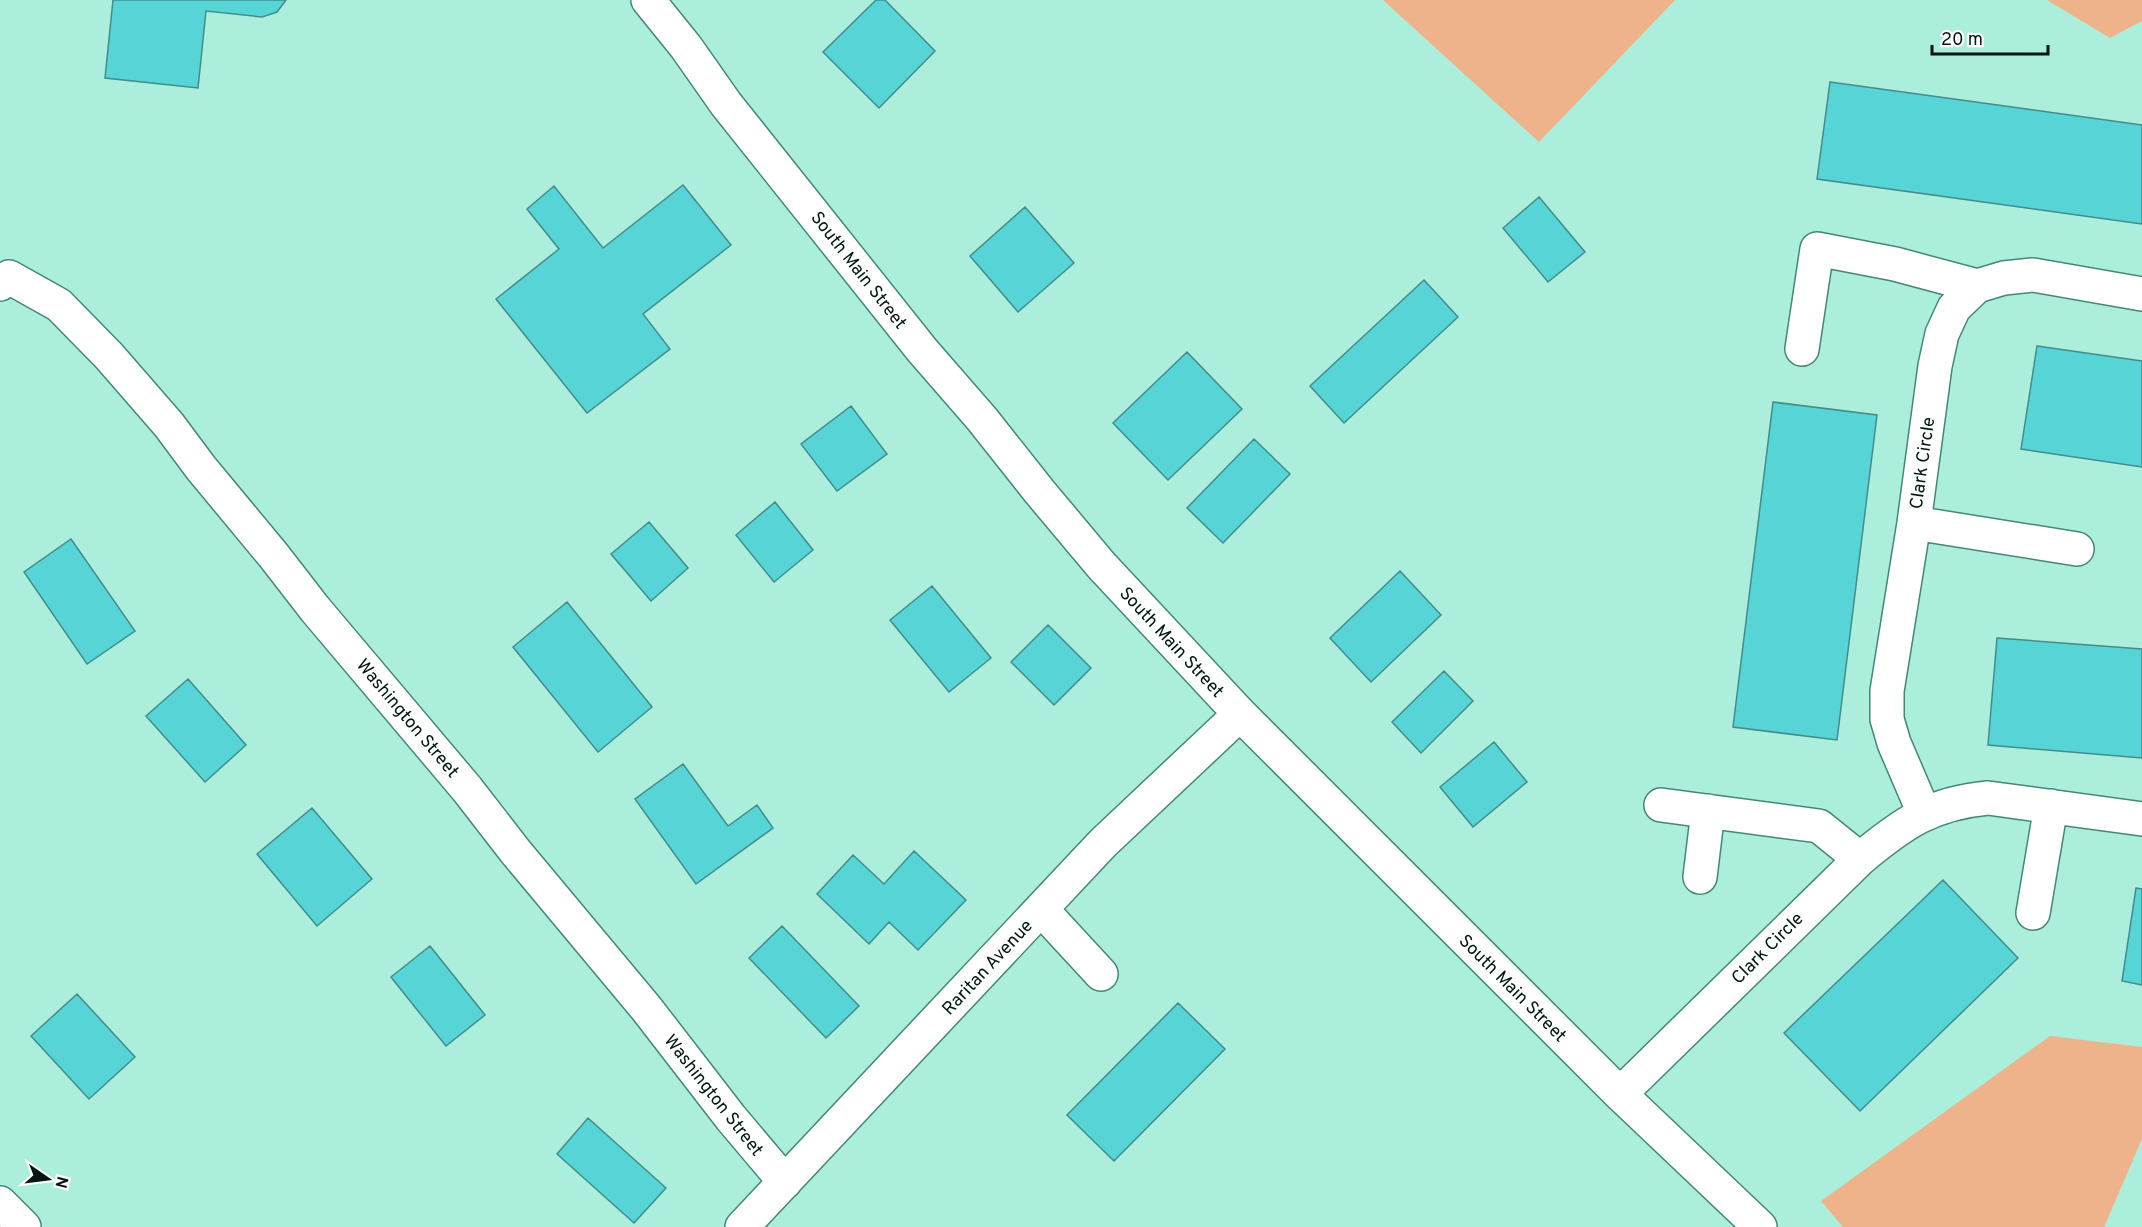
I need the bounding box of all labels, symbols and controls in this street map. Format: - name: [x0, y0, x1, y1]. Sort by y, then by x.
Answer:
- scale bar: [1932, 18, 2048, 56]
- text: 20 m: [1941, 29, 1983, 52]
- street label: South Main Street: [805, 207, 911, 334]
- street label: Clark Circle: [1906, 416, 1941, 511]
- street label: South Main Street: [1114, 583, 1228, 703]
- street label: Washington Street: [350, 655, 463, 783]
- street label: Clark Circle: [1727, 908, 1809, 990]
- street label: Raritan Avenue: [938, 915, 1038, 1021]
- street label: South Main Street: [1453, 930, 1571, 1048]
- street label: Washington Street: [658, 1030, 768, 1161]
- north arrow: [18, 1149, 78, 1209]
- text: N: [50, 1174, 72, 1190]

